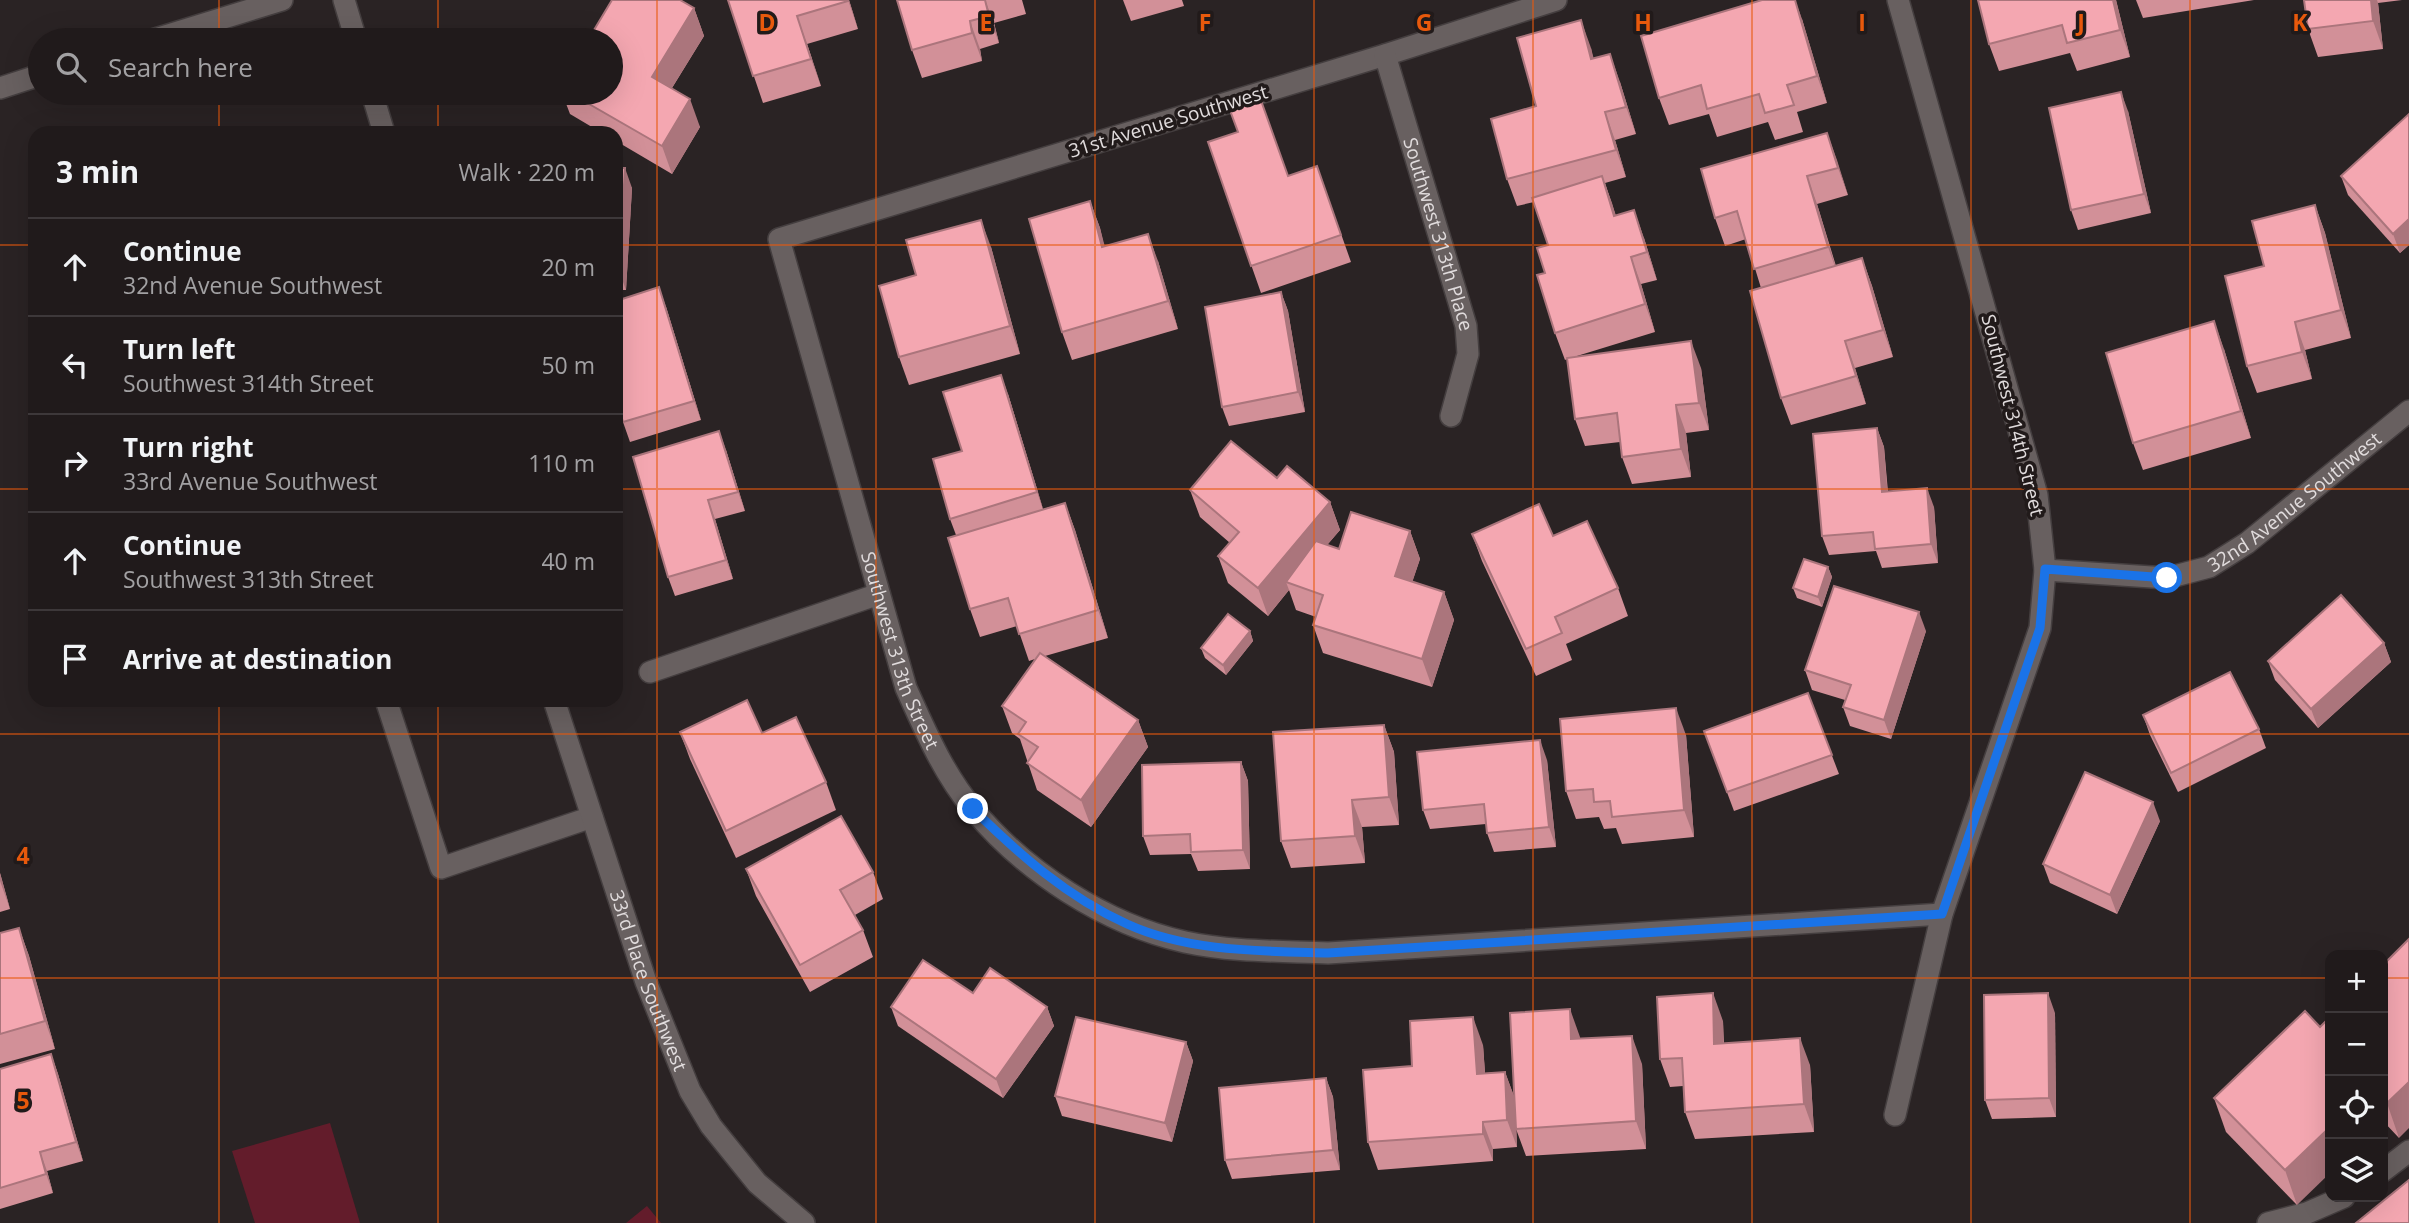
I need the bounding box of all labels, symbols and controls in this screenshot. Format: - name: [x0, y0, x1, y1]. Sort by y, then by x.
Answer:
- text: D: [758, 6, 776, 38]
- text: E: [980, 6, 992, 38]
- text: F: [1199, 6, 1211, 38]
- text: G: [1416, 6, 1432, 38]
- text: H: [1634, 6, 1652, 38]
- text: I: [1858, 6, 1866, 38]
- text: J: [2075, 6, 2085, 38]
- text: K: [2292, 6, 2308, 38]
- search box: [28, 28, 623, 105]
- icon: search: [52, 48, 90, 86]
- text: Search here: [108, 49, 253, 85]
- street label: 31st Avenue Southwest: [1065, 78, 1271, 164]
- street label: Southwest 313th Place: [1397, 134, 1480, 334]
- text: 3 min: [56, 151, 139, 192]
- text: Walk · 220 m: [458, 156, 595, 188]
- text: Continue: [123, 233, 242, 269]
- icon: ahead: [56, 248, 94, 286]
- text: 20 m: [541, 251, 595, 283]
- text: 32nd Avenue Southwest: [123, 269, 382, 301]
- street label: Southwest 314th Street: [1975, 311, 2051, 519]
- text: Turn left: [123, 331, 235, 367]
- icon: left: [56, 346, 94, 384]
- text: 50 m: [541, 349, 595, 381]
- text: Southwest 314th Street: [123, 367, 374, 399]
- street label: 32nd Avenue Southwest: [2202, 426, 2387, 578]
- text: Turn right: [123, 429, 254, 465]
- icon: right: [56, 444, 94, 482]
- text: 110 m: [528, 447, 595, 479]
- text: 33rd Avenue Southwest: [123, 465, 378, 497]
- text: Continue: [123, 527, 242, 563]
- icon: ahead: [56, 542, 94, 580]
- text: 40 m: [541, 545, 595, 577]
- street label: Southwest 313th Street: [855, 549, 946, 754]
- route start: [2151, 562, 2182, 593]
- text: Southwest 313th Street: [123, 563, 374, 595]
- icon: arrive: [56, 640, 94, 678]
- text: Arrive at destination: [123, 641, 392, 677]
- route end: [957, 793, 988, 824]
- text: 4: [16, 839, 30, 871]
- street label: 33rd Place Southwest: [604, 887, 694, 1075]
- map controls: [2325, 950, 2388, 1202]
- button: +: [2325, 950, 2388, 1013]
- button: −: [2325, 1013, 2388, 1076]
- button: locate: [2325, 1076, 2388, 1139]
- text: 5: [16, 1084, 30, 1116]
- button: layers: [2325, 1139, 2388, 1202]

